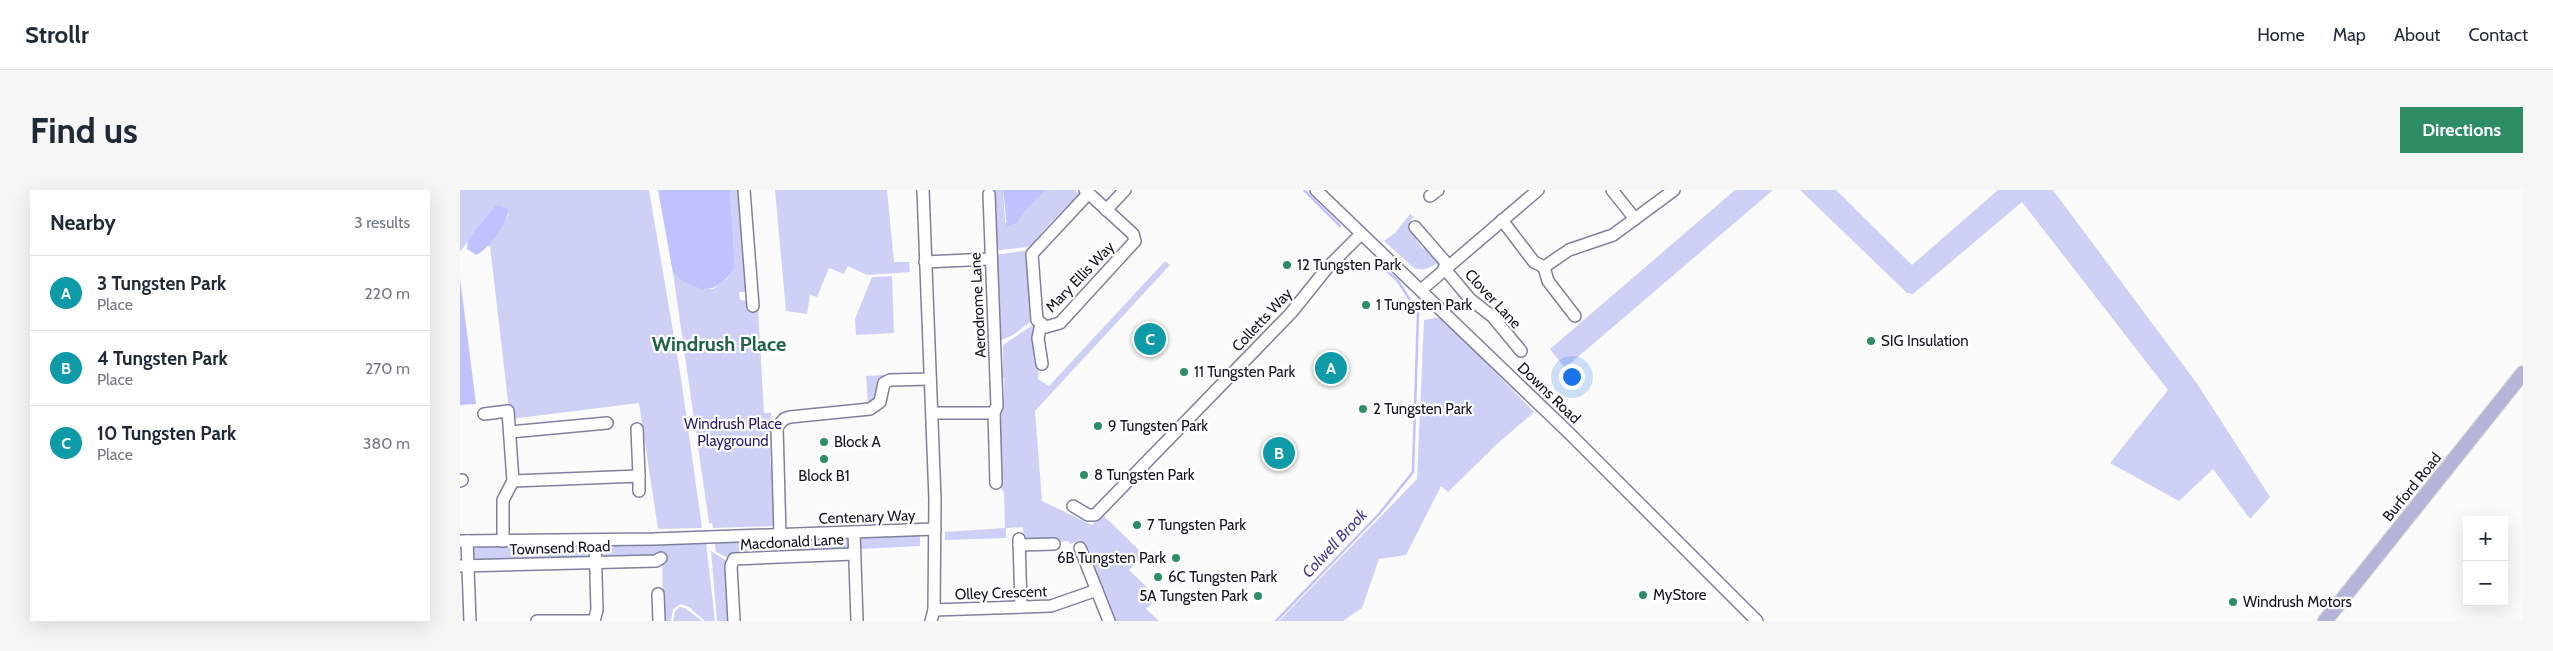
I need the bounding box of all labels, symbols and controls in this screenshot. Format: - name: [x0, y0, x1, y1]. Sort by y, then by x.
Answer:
- text: Strollr: [25, 20, 89, 49]
- text: Home: [2257, 24, 2305, 46]
- text: Map: [2333, 24, 2366, 46]
- text: About: [2394, 24, 2440, 46]
- text: Contact: [2468, 24, 2528, 46]
- button: Directions: [2400, 107, 2523, 153]
- text: Find us: [30, 109, 138, 152]
- text: Nearby: [50, 210, 116, 235]
- text: 3 results: [354, 213, 410, 232]
- street label: Mary Ellis Way: [1042, 238, 1118, 316]
- street label: Aerodrome Lane: [966, 251, 990, 358]
- place label: 12 Tungsten Park: [1297, 256, 1401, 274]
- marker: 12 Tungsten Park: [1281, 259, 1293, 271]
- street label: Clover Lane: [1461, 266, 1525, 333]
- text: 3 Tungsten Park: [97, 272, 226, 295]
- text: A: [61, 284, 71, 303]
- text: 220 m: [364, 284, 410, 303]
- street label: Colletts Way: [1228, 284, 1296, 355]
- text: Place: [97, 295, 133, 314]
- place label: 1 Tungsten Park: [1376, 296, 1473, 314]
- marker: 1 Tungsten Park: [1360, 299, 1372, 311]
- pin: C: [1134, 320, 1166, 358]
- district label: Windrush Place: [652, 332, 786, 356]
- place label: SIG Insulation: [1881, 332, 1969, 350]
- marker: SIG Insulation: [1865, 335, 1877, 347]
- text: 4 Tungsten Park: [97, 347, 228, 370]
- pin: A: [1315, 349, 1347, 387]
- text: B: [61, 359, 71, 378]
- text: 270 m: [365, 359, 410, 378]
- street label: Downs Road: [1514, 359, 1584, 427]
- place label: 11 Tungsten Park: [1194, 363, 1296, 381]
- your location: [1559, 364, 1585, 390]
- marker: 11 Tungsten Park: [1178, 366, 1190, 378]
- text: Place: [97, 370, 133, 389]
- place label: 2 Tungsten Park: [1373, 400, 1473, 418]
- marker: 2 Tungsten Park: [1357, 403, 1369, 415]
- park label: Windrush Place Playground: [684, 415, 782, 450]
- place label: 9 Tungsten Park: [1108, 417, 1208, 435]
- marker: 9 Tungsten Park: [1092, 420, 1104, 432]
- text: 10 Tungsten Park: [97, 422, 236, 445]
- place label: Block A: [834, 433, 881, 451]
- text: C: [61, 434, 71, 453]
- text: 380 m: [363, 434, 410, 453]
- pin: B: [1263, 434, 1295, 472]
- marker: Block A: [818, 436, 830, 448]
- text: Place: [97, 445, 133, 464]
- street label: Burford Road: [2379, 449, 2445, 525]
- marker: Block B1: [818, 453, 830, 465]
- place label: 8 Tungsten Park: [1094, 466, 1195, 484]
- place label: Block B1: [798, 467, 850, 485]
- marker: 8 Tungsten Park: [1078, 469, 1090, 481]
- water label: Colwell Brook: [1298, 504, 1372, 581]
- street label: Centenary Way: [818, 506, 916, 528]
- place label: 7 Tungsten Park: [1147, 516, 1246, 534]
- map controls: [2463, 516, 2508, 606]
- button: +: [2463, 516, 2508, 561]
- marker: 7 Tungsten Park: [1131, 519, 1143, 531]
- street label: Macdonald Lane: [740, 530, 845, 554]
- street label: Townsend Road: [509, 537, 611, 559]
- place label: 6B Tungsten Park: [1057, 549, 1166, 567]
- marker: 6B Tungsten Park: [1170, 552, 1182, 564]
- button: −: [2463, 561, 2508, 606]
- place label: 6C Tungsten Park: [1168, 568, 1277, 586]
- marker: 6C Tungsten Park: [1152, 571, 1164, 583]
- street label: Olley Crescent: [955, 582, 1047, 604]
- place label: MyStore: [1653, 586, 1707, 604]
- place label: 5A Tungsten Park: [1139, 587, 1248, 605]
- marker: MyStore: [1637, 589, 1649, 601]
- marker: 5A Tungsten Park: [1252, 590, 1264, 602]
- place label: Windrush Motors: [2243, 593, 2352, 611]
- marker: Windrush Motors: [2227, 596, 2239, 608]

